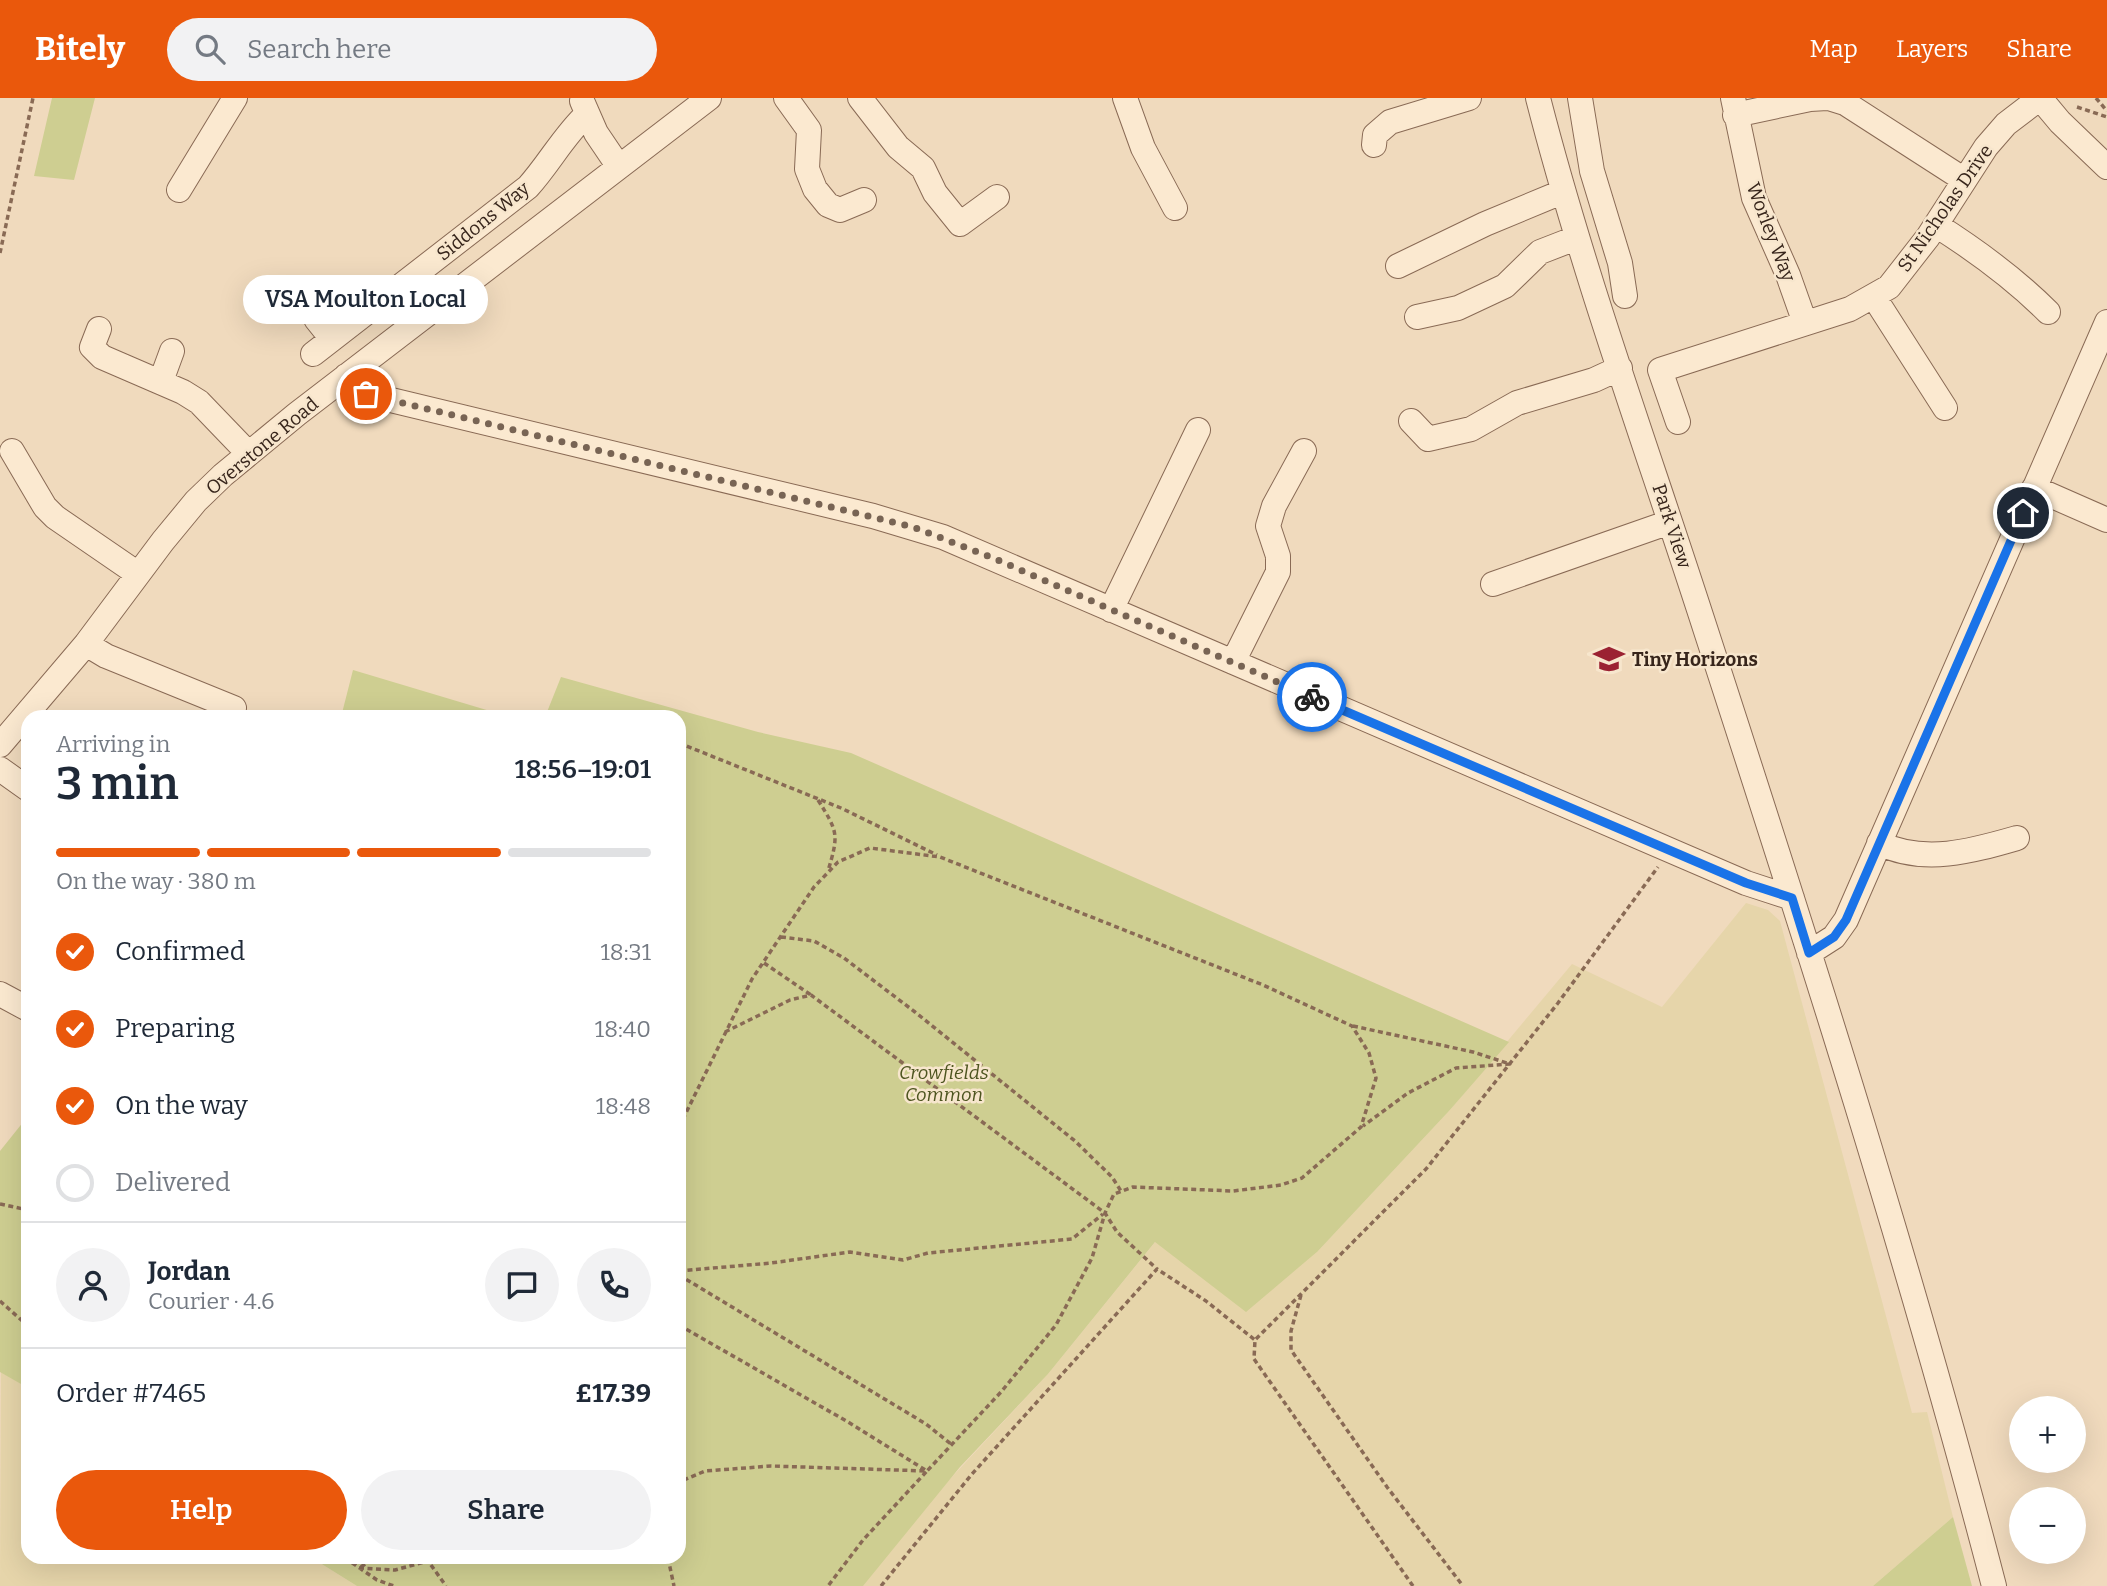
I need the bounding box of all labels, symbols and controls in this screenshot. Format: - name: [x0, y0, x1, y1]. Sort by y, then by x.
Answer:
- search box: [167, 18, 657, 81]
- text: Bitely: [35, 29, 125, 69]
- icon: search: [191, 30, 229, 68]
- text: Search here: [247, 34, 391, 65]
- text: Map: [1810, 35, 1858, 63]
- text: Layers: [1896, 35, 1968, 63]
- text: Share: [2006, 35, 2072, 63]
- street label: St Nicholas Drive: [1893, 140, 1997, 276]
- street label: Siddons Way: [432, 176, 535, 265]
- street label: Worley Way: [1742, 179, 1801, 286]
- callout: VSA Moulton Local: [244, 275, 488, 324]
- text: VSA Moulton Local: [265, 285, 466, 313]
- pin: [336, 364, 396, 424]
- icon: bag: [347, 375, 385, 413]
- street label: Overstone Road: [201, 392, 323, 500]
- street label: Park View: [1648, 481, 1697, 572]
- pin: [1993, 483, 2053, 543]
- icon: home: [2004, 494, 2042, 532]
- school or university icon: Tiny Horizons: [1592, 642, 1626, 676]
- place label: Tiny Horizons: [1632, 648, 1758, 671]
- courier: [1277, 662, 1347, 732]
- icon: bike: [1293, 678, 1331, 716]
- text: Arriving in: [56, 730, 170, 758]
- text: 18:56–19:01: [515, 754, 651, 785]
- text: 3 min: [56, 756, 179, 811]
- text: On the way · 380 m: [56, 867, 256, 895]
- icon: check: [56, 933, 94, 971]
- text: Confirmed: [115, 936, 245, 967]
- text: 18:31: [601, 938, 651, 966]
- icon: check: [56, 1010, 94, 1048]
- text: Preparing: [115, 1013, 235, 1044]
- text: 18:40: [595, 1015, 651, 1043]
- park label: Crowfields Common: [899, 1061, 989, 1106]
- icon: check: [56, 1087, 94, 1125]
- text: On the way: [115, 1090, 248, 1121]
- text: 18:48: [596, 1092, 651, 1120]
- text: Delivered: [115, 1167, 230, 1198]
- button: person: [56, 1248, 130, 1322]
- button: chat: [485, 1248, 559, 1322]
- button: phone: [577, 1248, 651, 1322]
- text: Jordan: [148, 1256, 230, 1287]
- text: Courier · 4.6: [148, 1287, 275, 1315]
- text: Order #7465: [56, 1378, 206, 1409]
- text: £17.39: [575, 1378, 651, 1409]
- map controls: [2009, 1396, 2086, 1564]
- button: +: [2009, 1396, 2086, 1473]
- button: Help: [56, 1470, 347, 1550]
- button: Share: [361, 1470, 651, 1550]
- button: −: [2009, 1487, 2086, 1564]

